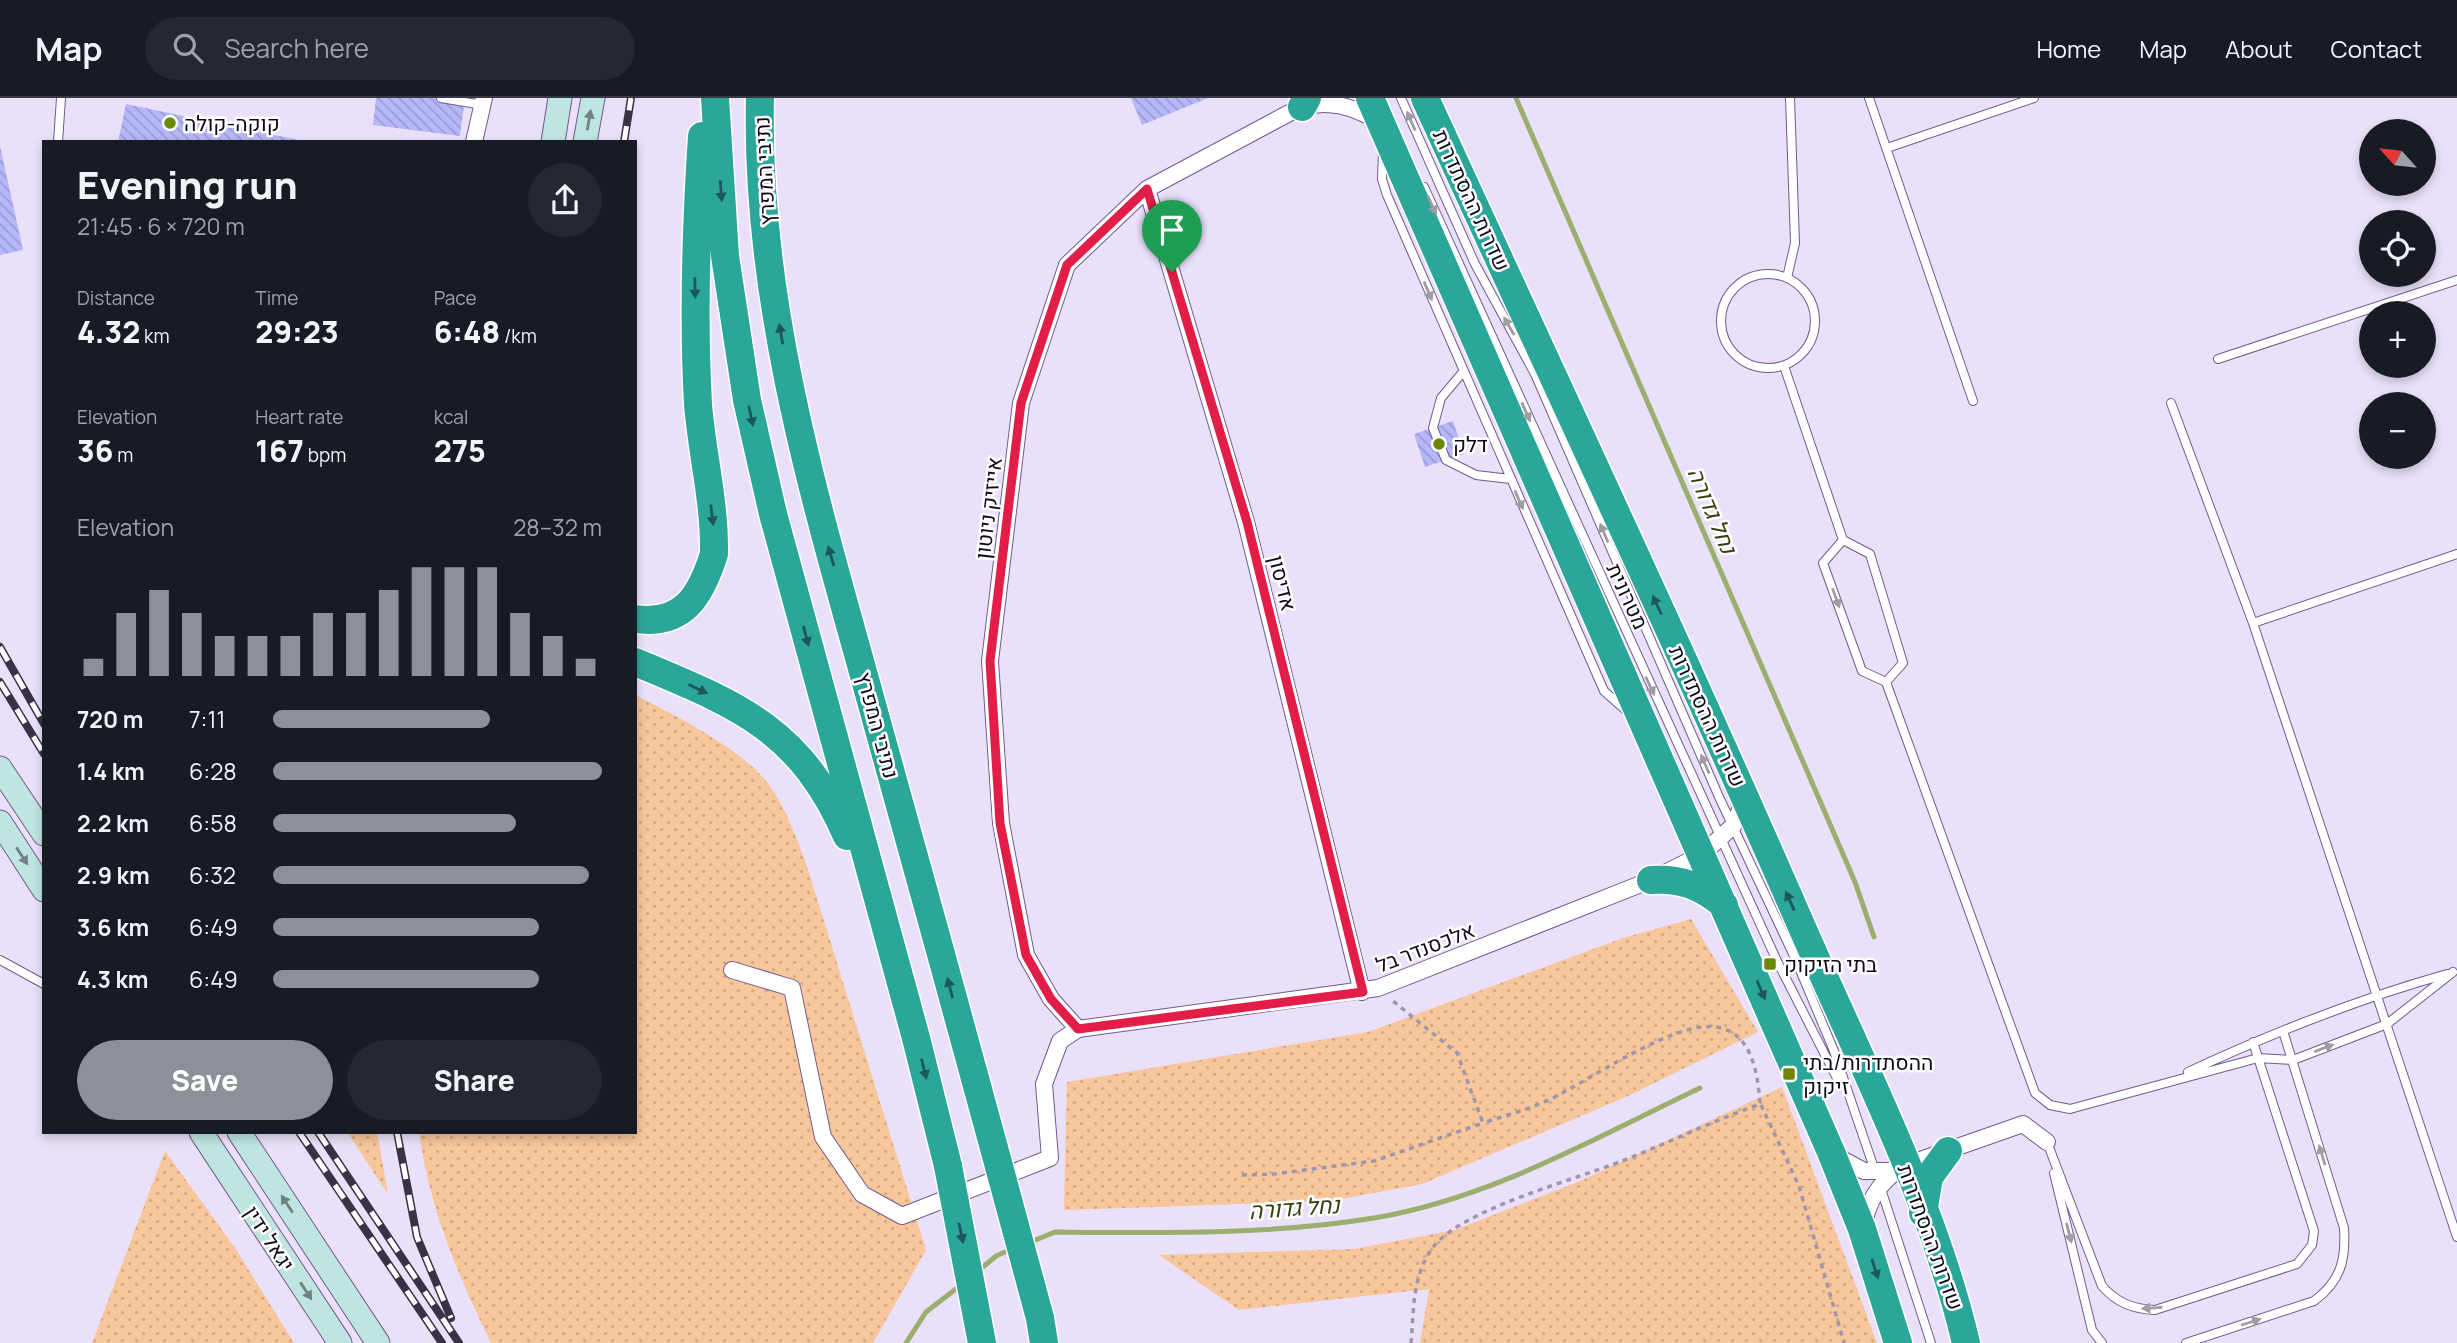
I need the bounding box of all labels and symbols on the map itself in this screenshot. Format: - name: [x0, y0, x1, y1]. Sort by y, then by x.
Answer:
- place label: קוקה-קולה: [184, 109, 280, 137]
- one-way arrow: [584, 109, 595, 131]
- one-way arrow: [1405, 111, 1417, 131]
- marker: קוקה-קולה: [162, 115, 178, 131]
- street label: נתיבי המפרץ: [747, 116, 781, 226]
- north arrow: [2359, 119, 2436, 196]
- street label: שדרות ההסתדרות: [1427, 125, 1517, 275]
- one-way arrow: [715, 180, 726, 202]
- one-way arrow: [1426, 195, 1438, 215]
- pin: [1142, 200, 1202, 272]
- one-way arrow: [689, 278, 701, 300]
- one-way arrow: [1423, 281, 1434, 302]
- one-way arrow: [1503, 316, 1515, 336]
- one-way arrow: [776, 323, 787, 345]
- one-way arrow: [1520, 402, 1532, 422]
- one-way arrow: [746, 405, 757, 427]
- place label: דלק: [1453, 430, 1488, 458]
- marker: דלק: [1431, 436, 1447, 452]
- street label: אייזיק ניוטון: [968, 455, 1008, 561]
- water label: נחל גדורה: [1680, 462, 1746, 560]
- one-way arrow: [1513, 490, 1525, 510]
- one-way arrow: [706, 504, 717, 526]
- one-way arrow: [1598, 522, 1609, 543]
- one-way arrow: [825, 545, 835, 566]
- street label: אדיסון: [1263, 552, 1303, 614]
- street label: מטרונית: [1601, 558, 1655, 634]
- one-way arrow: [1831, 588, 1842, 609]
- one-way arrow: [1651, 594, 1662, 615]
- one-way arrow: [802, 626, 812, 647]
- street label: שדרות ההסתדרות: [1663, 641, 1753, 791]
- street label: נתיבי המפרץ: [850, 669, 906, 781]
- one-way arrow: [1644, 676, 1656, 696]
- one-way arrow: [688, 683, 708, 695]
- one-way arrow: [1699, 753, 1710, 774]
- one-way arrow: [15, 847, 29, 865]
- one-way arrow: [1785, 891, 1796, 912]
- street label: אלכסנדר בל: [1372, 915, 1478, 979]
- place label: בתי הזיקוק: [1784, 950, 1877, 978]
- marker: בתי הזיקוק: [1762, 956, 1778, 972]
- one-way arrow: [944, 976, 955, 998]
- one-way arrow: [1755, 980, 1766, 1001]
- one-way arrow: [2313, 1043, 2334, 1054]
- place label: ההסתדרות/בתי זיקוק: [1803, 1048, 1933, 1100]
- one-way arrow: [919, 1058, 930, 1080]
- marker: ההסתדרות/בתי זיקוק: [1781, 1066, 1797, 1082]
- one-way arrow: [2316, 1144, 2327, 1165]
- street label: שדרות ההסתדרות: [1892, 1160, 1970, 1314]
- water label: נחל גדורה: [1247, 1188, 1342, 1226]
- one-way arrow: [280, 1195, 293, 1214]
- street label: יגאל ידין: [238, 1200, 302, 1276]
- one-way arrow: [956, 1222, 967, 1244]
- one-way arrow: [2063, 1222, 2074, 1244]
- one-way arrow: [1870, 1258, 1881, 1279]
- one-way arrow: [299, 1282, 312, 1301]
- one-way arrow: [2140, 1303, 2162, 1314]
- one-way arrow: [2240, 1316, 2261, 1327]

